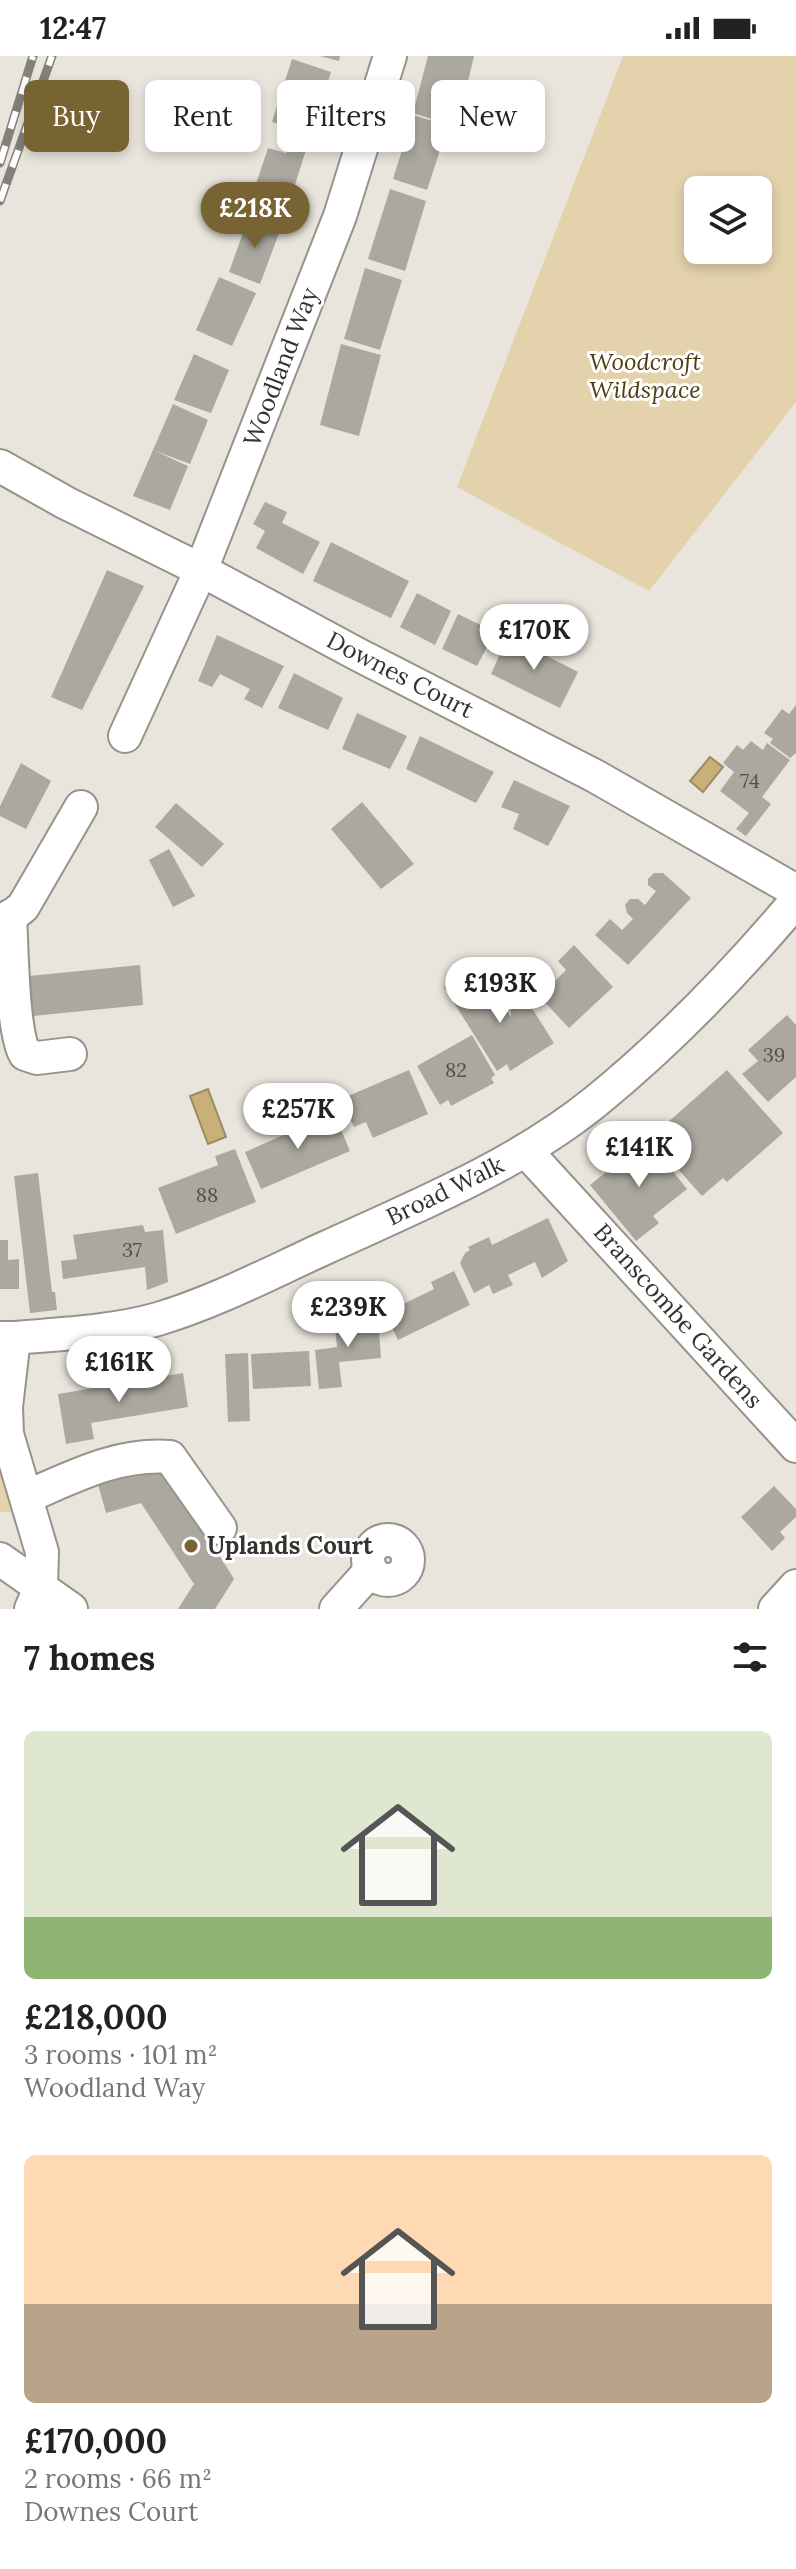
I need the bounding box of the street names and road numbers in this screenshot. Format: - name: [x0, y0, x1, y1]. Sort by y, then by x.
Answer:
- street label: Woodland Way: [236, 283, 325, 450]
- street label: Downes Court: [322, 624, 480, 725]
- street label: Broad Walk: [381, 1149, 509, 1232]
- street label: Branscombe Gardens: [587, 1217, 770, 1415]

